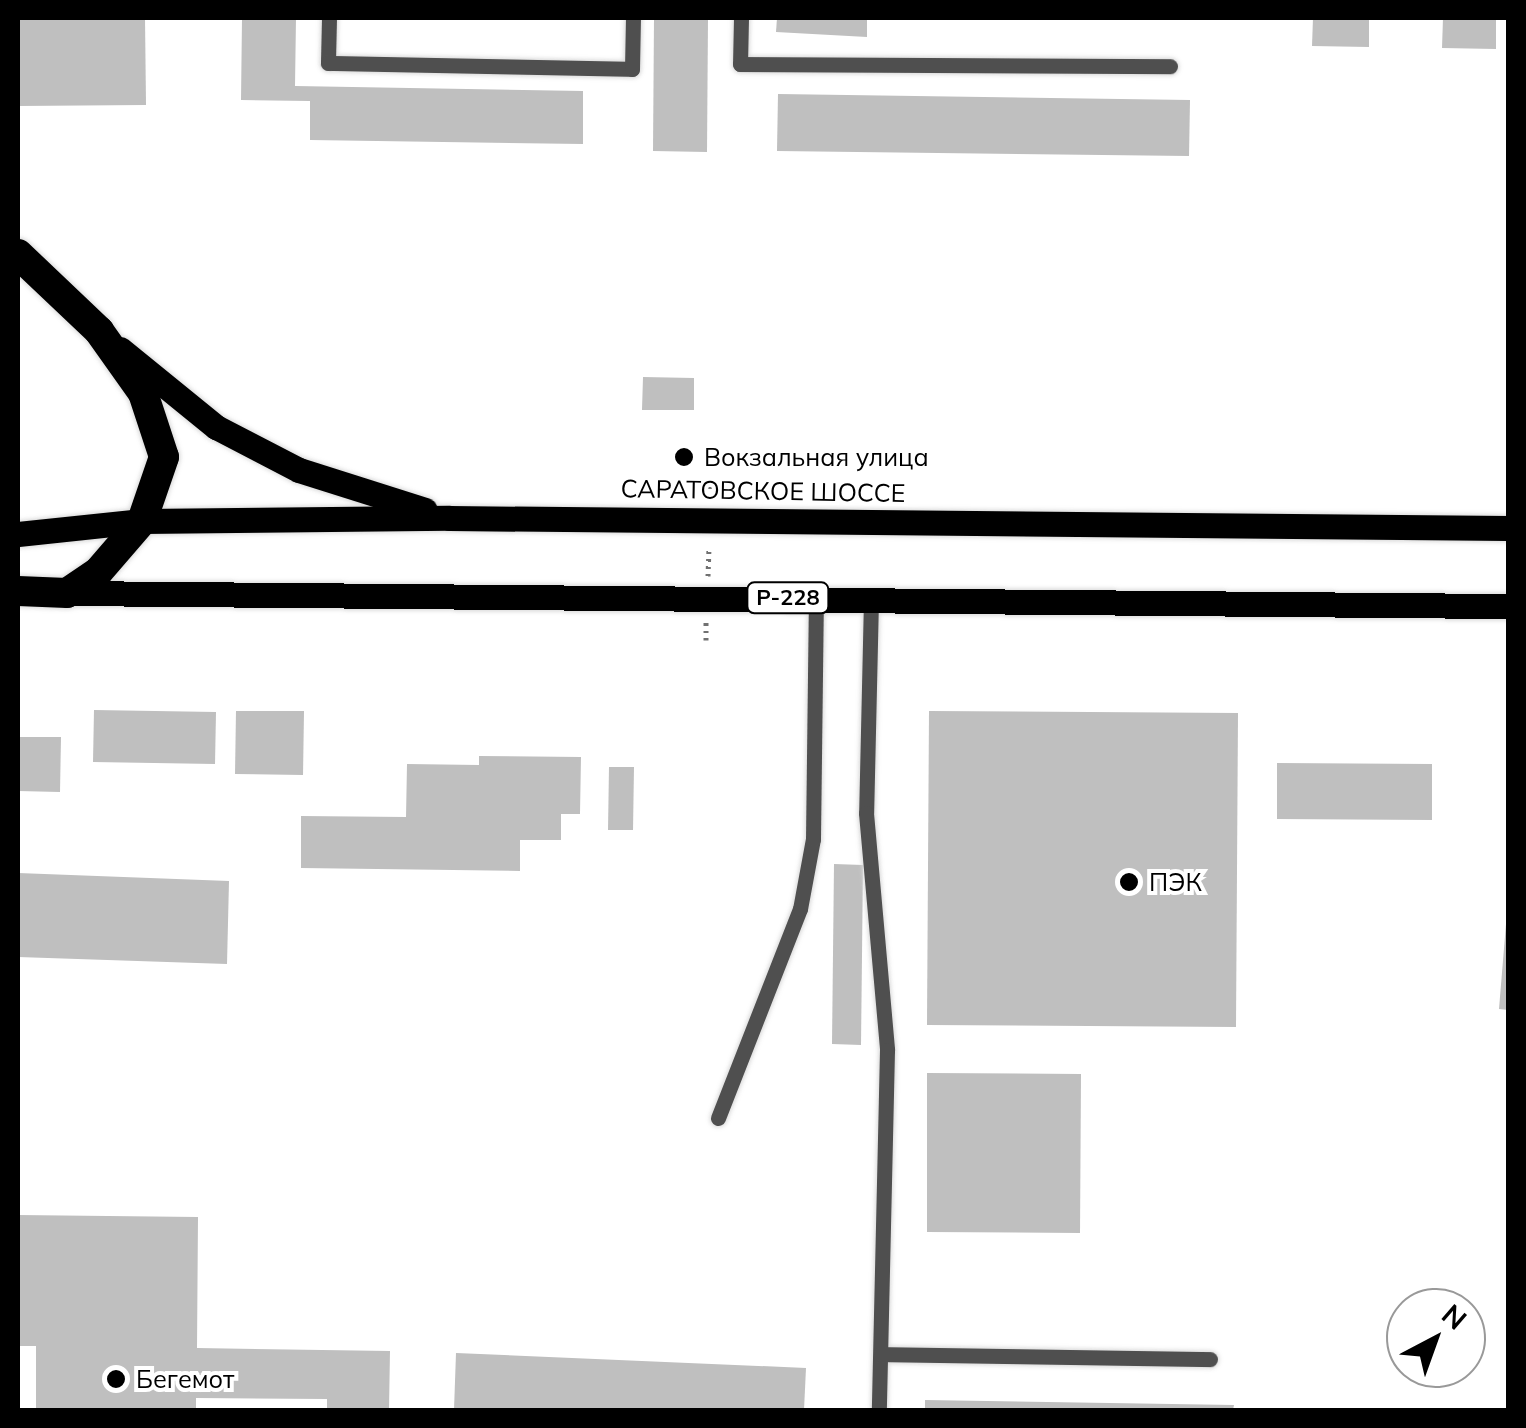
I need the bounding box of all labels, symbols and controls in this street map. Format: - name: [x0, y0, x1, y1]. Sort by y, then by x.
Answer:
- place label: Вокзальная улица: [704, 442, 929, 472]
- marker: Вокзальная улица: [673, 446, 695, 468]
- street label: САРАТОВСКОЕ ШОССЕ: [620, 474, 906, 508]
- road number: Р-228: [746, 581, 830, 615]
- place label: ПЭК: [1149, 867, 1202, 897]
- marker: ПЭК: [1118, 871, 1140, 893]
- north arrow: [1386, 1288, 1486, 1388]
- text: N: [1435, 1296, 1474, 1337]
- place label: Бегемот: [136, 1364, 234, 1394]
- marker: Бегемот: [105, 1368, 127, 1390]

